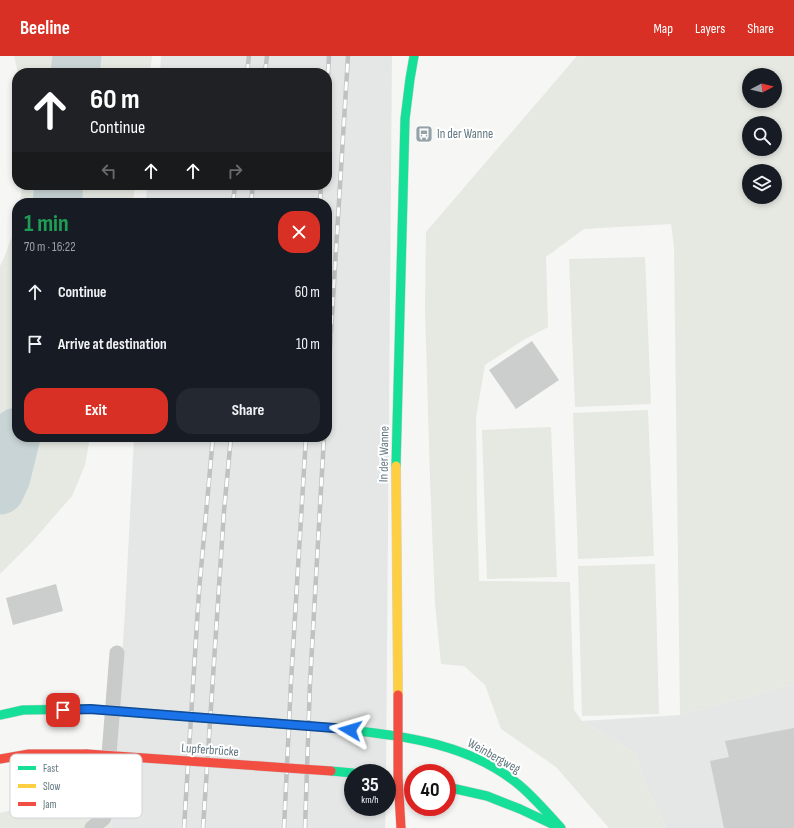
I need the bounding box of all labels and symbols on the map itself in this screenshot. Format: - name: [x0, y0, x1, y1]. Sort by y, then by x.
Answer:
- north arrow: [742, 68, 782, 108]
- bus stop icon: In der Wanne: [414, 124, 434, 144]
- place label: In der Wanne: [437, 126, 493, 142]
- street label: In der Wanne: [376, 426, 392, 482]
- pin: [46, 693, 80, 727]
- position arrow: [329, 709, 371, 751]
- street label: Weinbergweg: [465, 735, 523, 777]
- street label: Lupferbrücke: [181, 740, 239, 760]
- legend: [10, 754, 142, 818]
- text: Fast: [43, 762, 59, 775]
- speed limit sign: 40: [404, 764, 456, 816]
- text: Slow: [43, 780, 60, 793]
- text: Jam: [42, 798, 57, 811]

